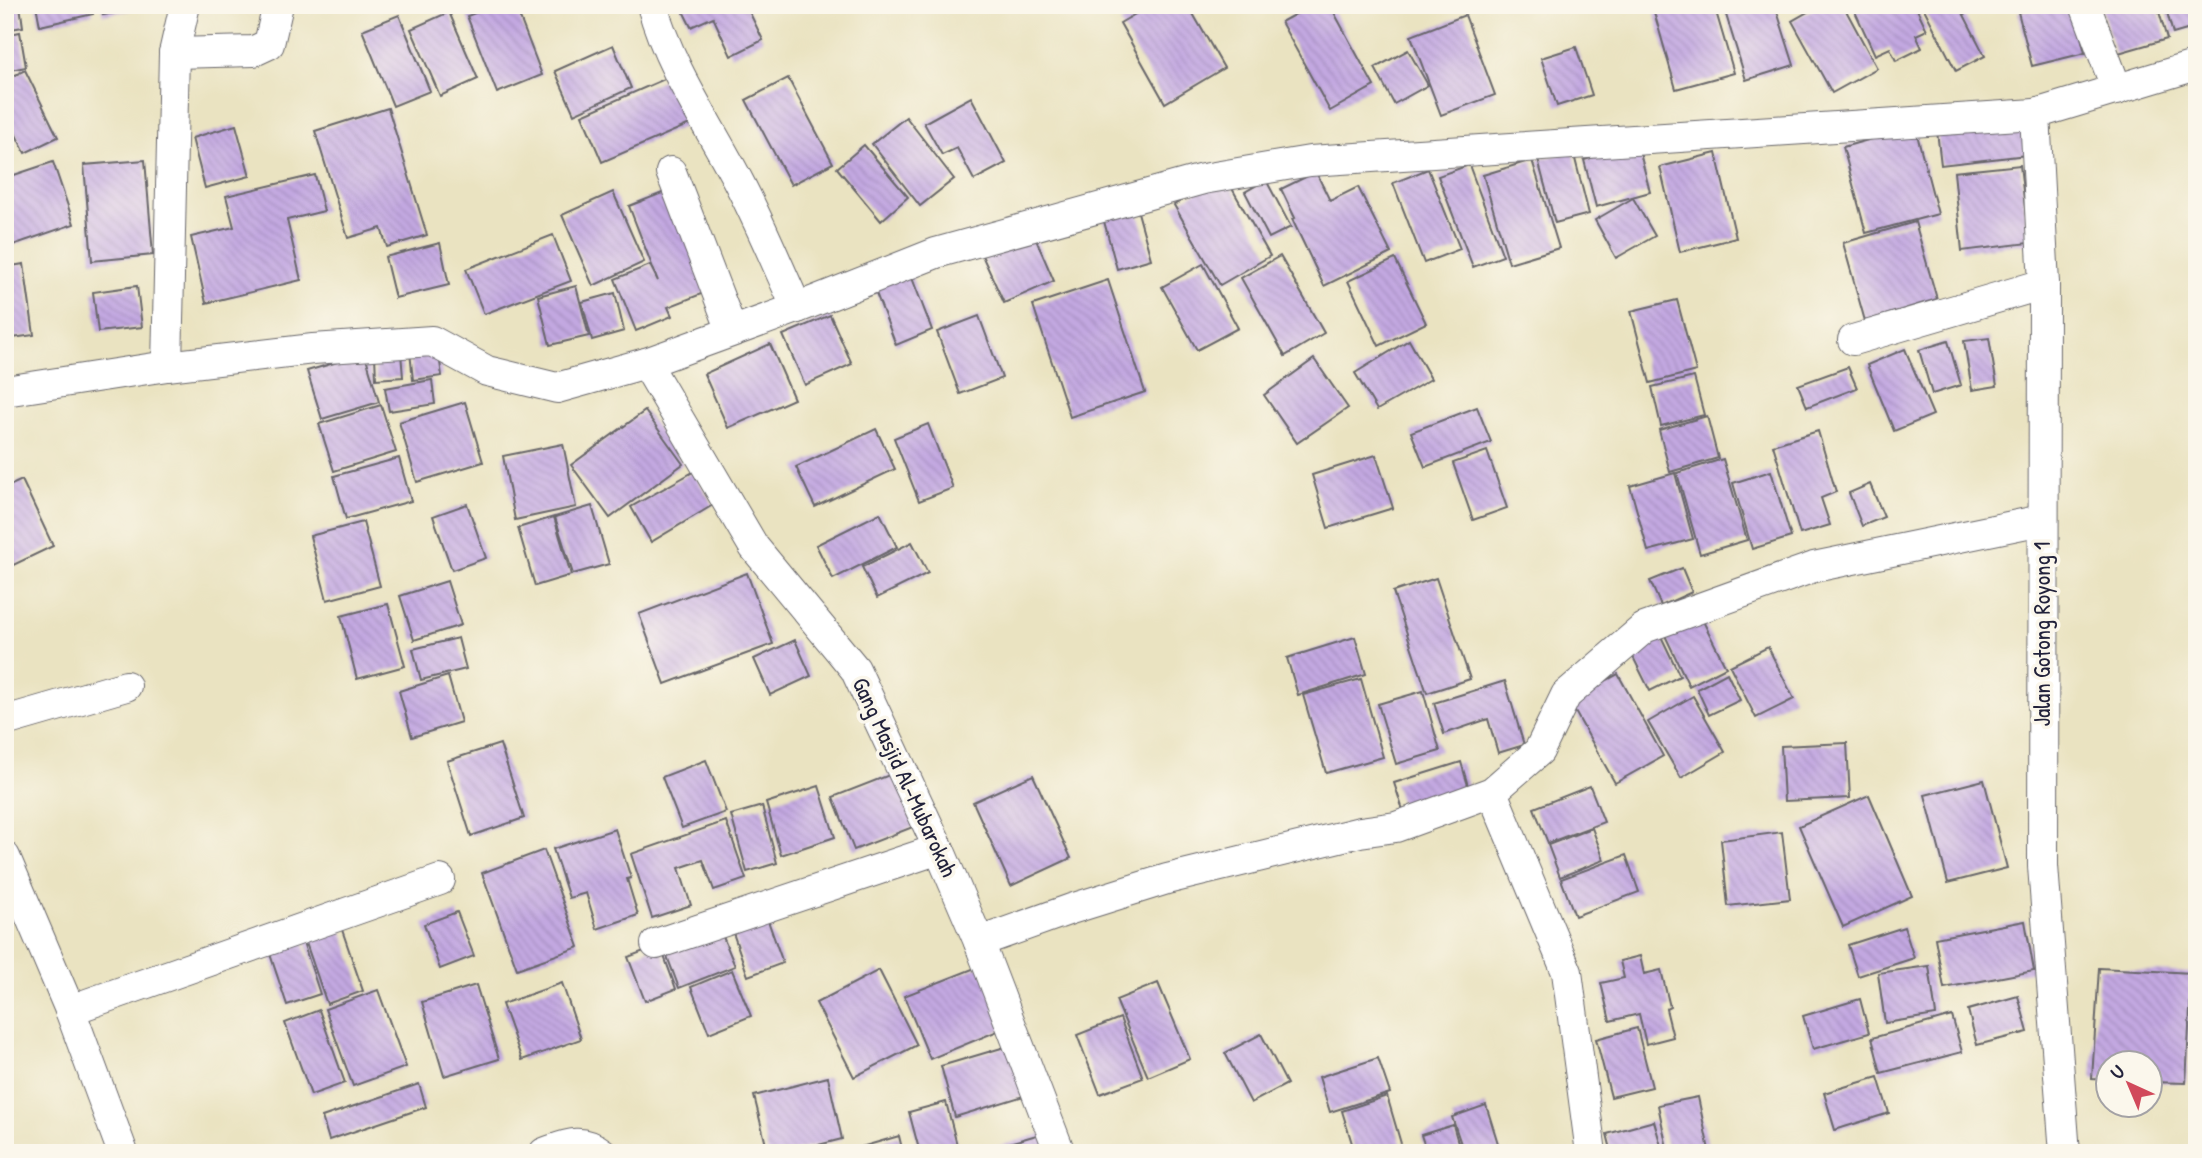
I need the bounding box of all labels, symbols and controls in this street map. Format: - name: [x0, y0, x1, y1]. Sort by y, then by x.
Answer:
- street label: Jalan Gotong Royong 1: [2026, 542, 2057, 726]
- street label: Gang Masjid Al-Mubarokah: [846, 672, 965, 882]
- north arrow: [2094, 1050, 2164, 1120]
- text: U: [2104, 1058, 2130, 1085]

